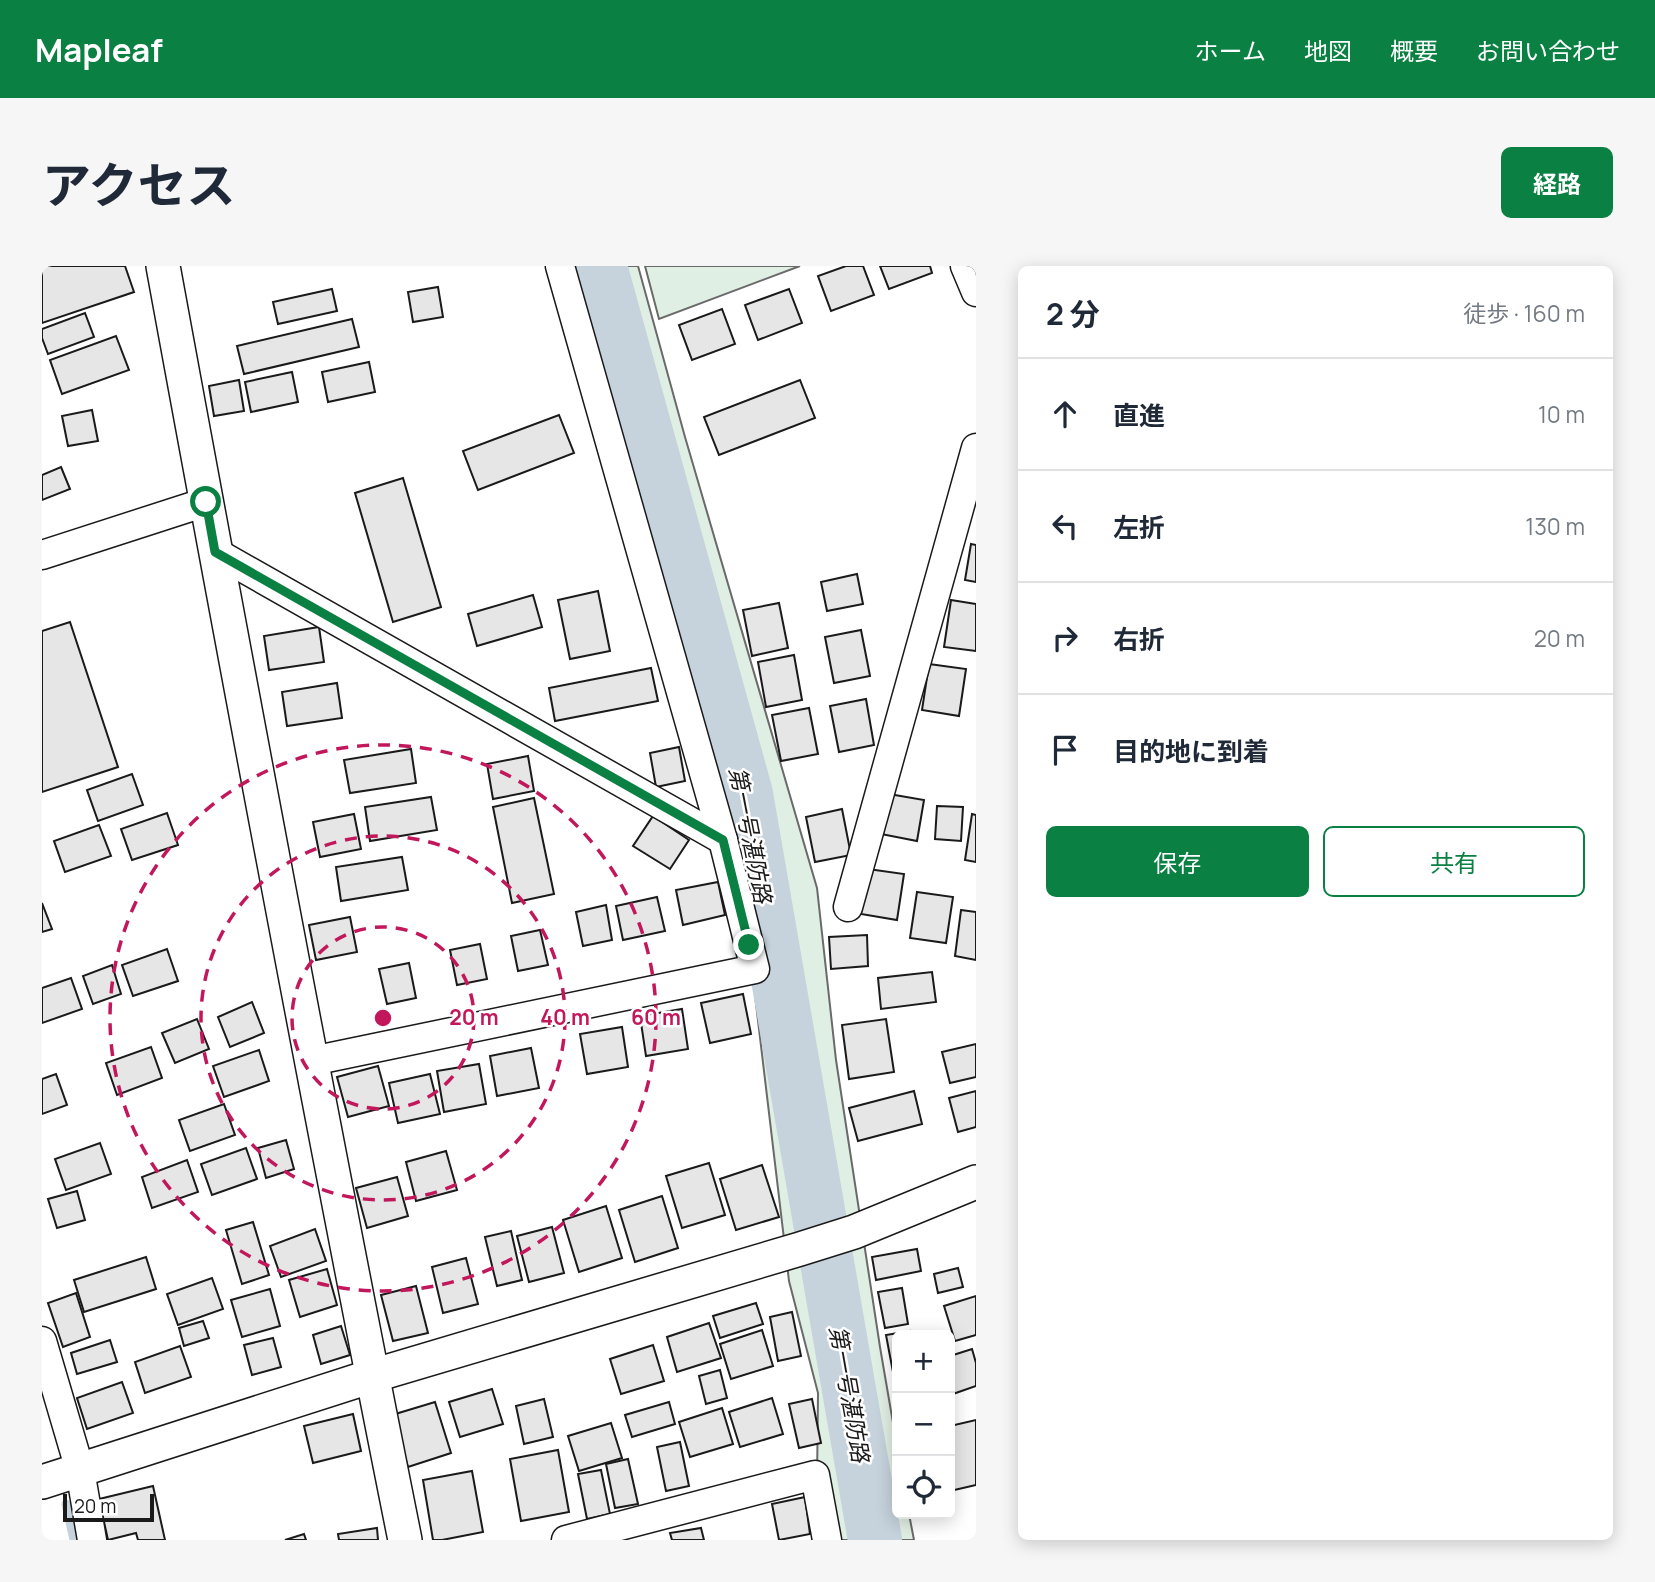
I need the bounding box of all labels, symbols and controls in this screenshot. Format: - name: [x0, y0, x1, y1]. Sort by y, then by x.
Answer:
- text: Mapleaf: [35, 27, 163, 72]
- text: ホーム: [1195, 34, 1266, 67]
- text: 地図: [1304, 34, 1352, 67]
- text: 概要: [1390, 34, 1438, 67]
- text: お問い合わせ: [1476, 34, 1620, 67]
- button: 経路: [1501, 147, 1613, 218]
- text: アクセス: [42, 151, 236, 218]
- text: 2 分: [1046, 293, 1100, 334]
- text: 徒歩 · 160 m: [1463, 297, 1585, 329]
- icon: ahead: [1046, 395, 1084, 433]
- text: 直進: [1113, 397, 1165, 433]
- text: 10 m: [1538, 398, 1585, 430]
- route start: [190, 486, 221, 517]
- icon: left: [1046, 507, 1084, 545]
- text: 左折: [1113, 509, 1165, 545]
- text: 130 m: [1525, 510, 1585, 542]
- icon: right: [1046, 619, 1084, 657]
- text: 右折: [1113, 621, 1165, 657]
- text: 20 m: [1534, 622, 1585, 654]
- icon: arrive: [1046, 731, 1084, 769]
- text: 目的地に到着: [1113, 733, 1269, 769]
- water label: 第一号湛防路: [722, 764, 780, 908]
- button: 保存: [1046, 826, 1309, 897]
- button: 共有: [1323, 826, 1585, 897]
- route end: [733, 929, 764, 960]
- text: 20 m: [449, 1003, 499, 1031]
- text: 40 m: [540, 1003, 590, 1031]
- text: 60 m: [631, 1003, 681, 1031]
- centre of rings: [371, 1006, 395, 1030]
- water label: 第一号湛防路: [822, 1323, 878, 1467]
- map controls: [892, 1330, 955, 1519]
- button: +: [892, 1330, 955, 1393]
- button: −: [892, 1393, 955, 1456]
- button: locate: [892, 1456, 955, 1519]
- scale bar: [63, 1491, 154, 1523]
- text: 20 m: [74, 1493, 116, 1519]

